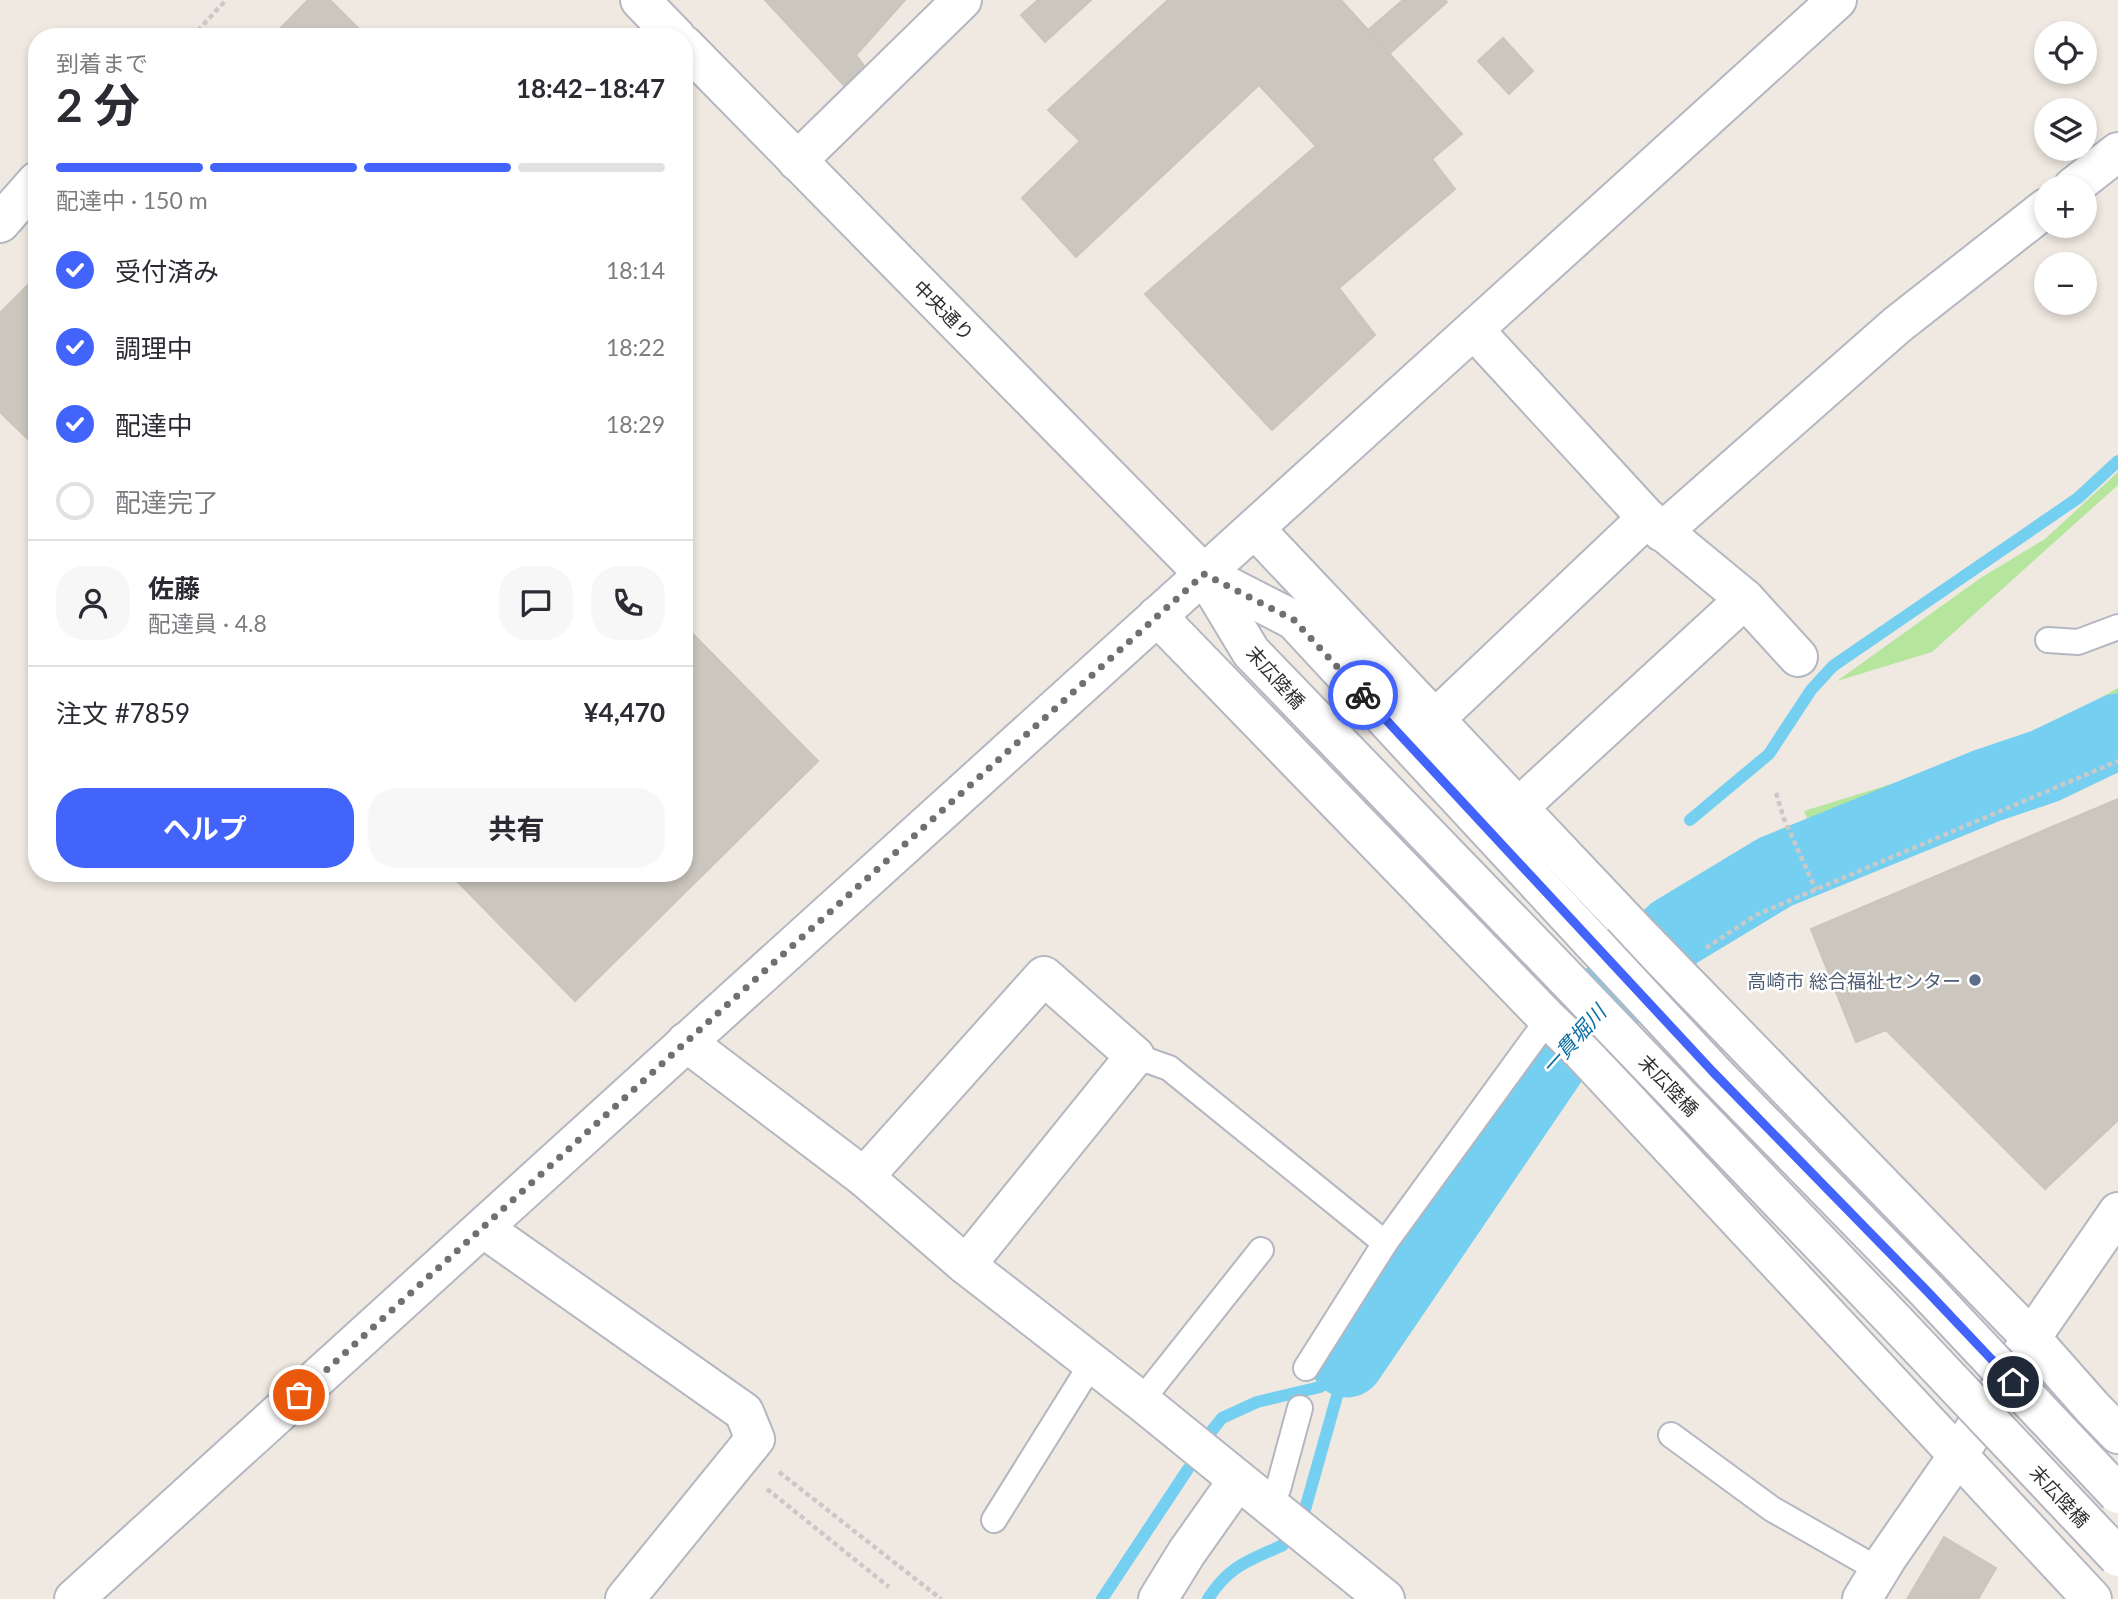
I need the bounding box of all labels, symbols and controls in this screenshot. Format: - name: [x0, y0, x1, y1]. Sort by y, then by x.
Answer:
- map controls: [2034, 21, 2097, 315]
- button: locate: [2034, 21, 2097, 84]
- text: 到着まで: [56, 49, 148, 77]
- text: 18:42–18:47: [516, 72, 665, 104]
- text: 2 分: [56, 77, 140, 132]
- button: layers: [2034, 98, 2097, 161]
- button: +: [2034, 175, 2097, 238]
- text: 配達中 · 150 m: [56, 186, 208, 214]
- icon: check: [56, 251, 94, 289]
- button: −: [2034, 252, 2097, 315]
- text: 受付済み: [115, 255, 219, 287]
- text: 18:14: [606, 256, 665, 284]
- street label: 中央通り: [909, 275, 979, 345]
- icon: check: [56, 328, 94, 366]
- text: 調理中: [115, 332, 193, 364]
- text: 18:22: [606, 333, 665, 361]
- icon: check: [56, 405, 94, 443]
- text: 配達中: [115, 409, 193, 441]
- text: 18:29: [606, 410, 665, 438]
- text: 配達完了: [115, 486, 219, 518]
- button: person: [56, 566, 130, 640]
- button: chat: [499, 566, 573, 640]
- button: phone: [591, 566, 665, 640]
- text: 佐藤: [148, 572, 200, 604]
- text: 配達員 · 4.8: [148, 609, 267, 637]
- street label: 末広陸橋: [1242, 641, 1310, 713]
- courier: [1328, 660, 1398, 730]
- icon: bike: [1344, 676, 1382, 714]
- text: ¥4,470: [584, 696, 665, 728]
- text: 注文 #7859: [56, 697, 190, 729]
- button: ヘルプ: [56, 788, 354, 868]
- button: 共有: [368, 788, 665, 868]
- place label: 高崎市 総合福祉センター: [1747, 969, 1961, 992]
- marker: 高崎市 総合福祉センター: [1967, 972, 1983, 988]
- water label: 一貫堀川: [1536, 998, 1612, 1079]
- street label: 末広陸橋: [1634, 1050, 1704, 1120]
- pin: [1983, 1352, 2043, 1412]
- icon: home: [1994, 1363, 2032, 1401]
- pin: [269, 1365, 329, 1425]
- icon: bag: [280, 1376, 318, 1414]
- street label: 末広陸橋: [2026, 1460, 2094, 1532]

